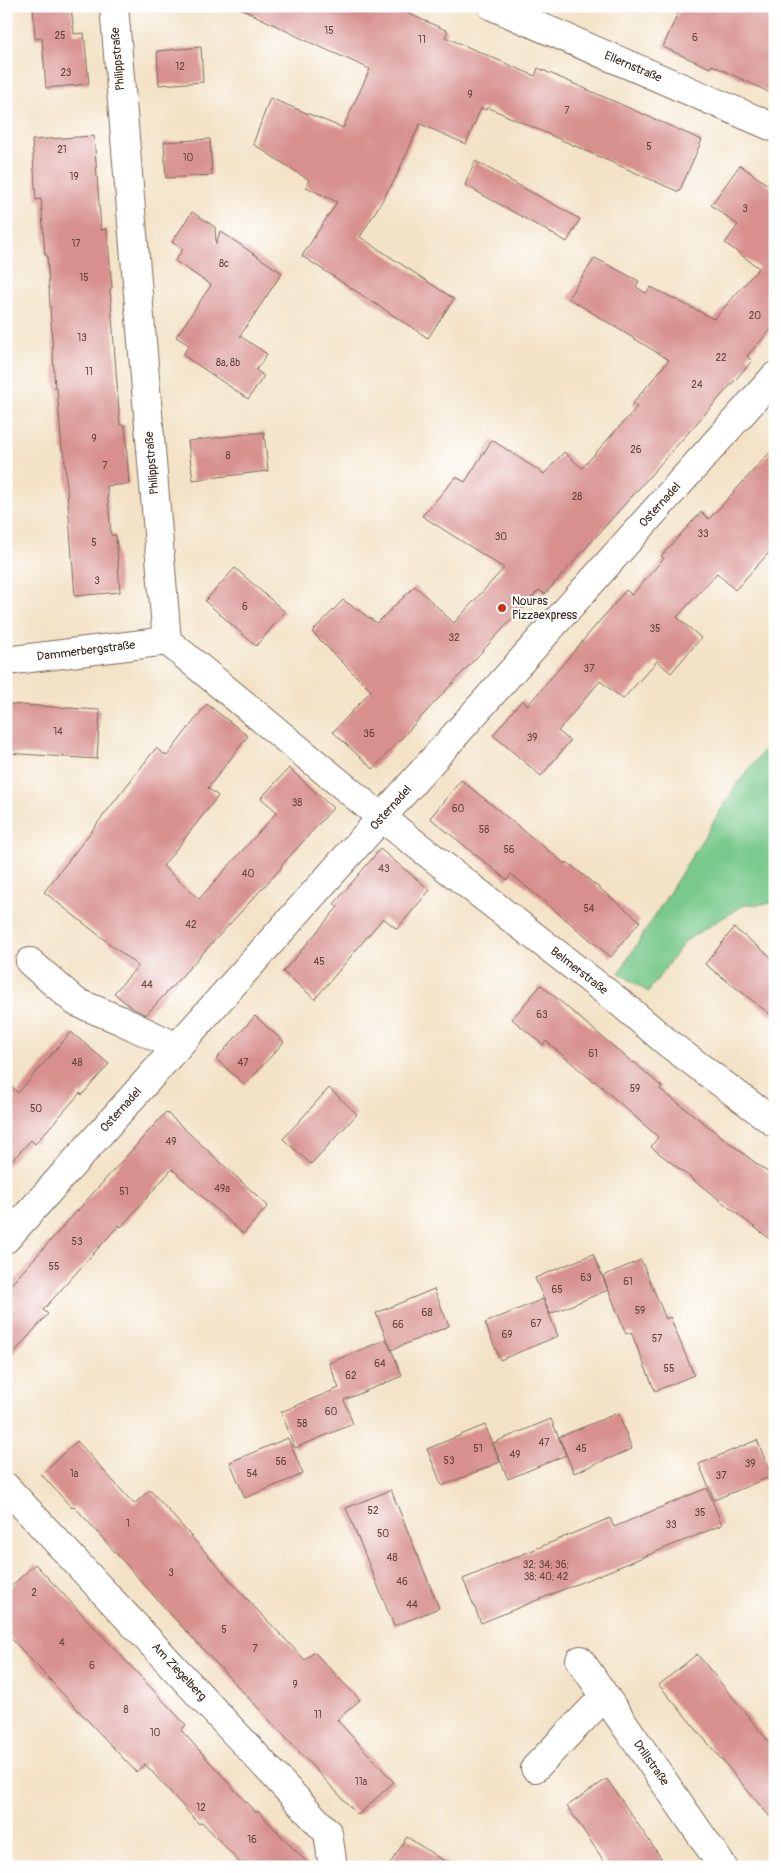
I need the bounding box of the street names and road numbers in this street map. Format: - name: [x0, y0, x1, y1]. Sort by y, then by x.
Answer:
- street label: Philippstraße: [108, 27, 128, 91]
- street label: Ellernstraße: [602, 48, 664, 86]
- street label: Philippstraße: [142, 431, 162, 495]
- street label: Osternadel: [636, 479, 684, 531]
- street label: Dammerbergstraße: [36, 637, 136, 664]
- street label: Osternadel: [367, 782, 415, 834]
- street label: Belmerstraße: [547, 944, 611, 998]
- street label: Osternadel: [97, 1084, 145, 1136]
- street label: Am Ziegelberg: [148, 1640, 210, 1704]
- street label: Drillstraße: [630, 1737, 672, 1789]

